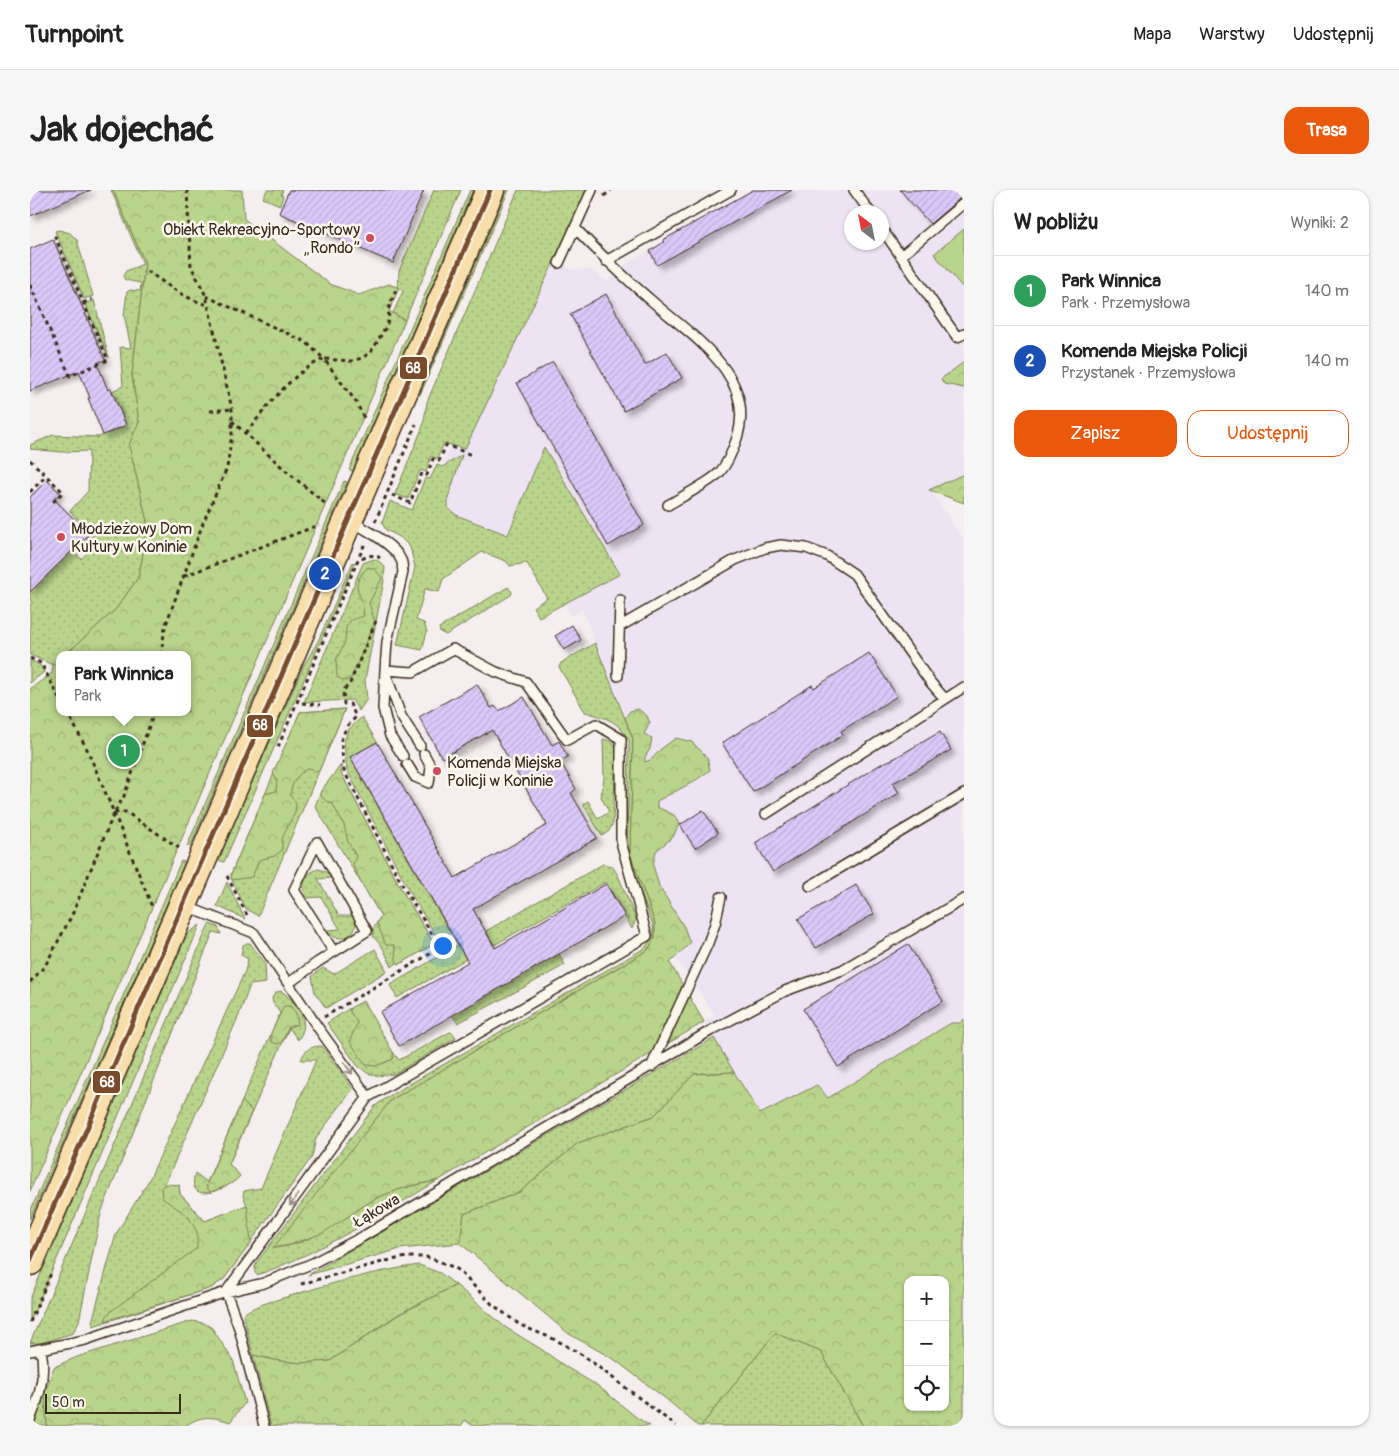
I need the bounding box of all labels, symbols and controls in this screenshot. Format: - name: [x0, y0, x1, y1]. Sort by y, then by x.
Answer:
- text: Turnpoint: [25, 20, 123, 49]
- text: Mapa: [1133, 23, 1171, 46]
- text: Warstwy: [1199, 23, 1265, 46]
- text: Udostępnij: [1293, 23, 1374, 46]
- button: Trasa: [1284, 107, 1369, 154]
- text: Jak dojechać: [30, 108, 214, 152]
- north arrow: [844, 205, 889, 250]
- text: W pobliżu: [1014, 209, 1098, 236]
- text: Wyniki: 2: [1290, 213, 1349, 233]
- place label: Obiekt Rekreacyjno-Sportowy „Rondo”: [163, 220, 360, 258]
- marker: Obiekt Rekreacyjno-Sportowy „Rondo”: [364, 232, 376, 244]
- text: Park Winnica: [1061, 269, 1161, 293]
- text: 1: [1027, 281, 1033, 301]
- text: 140 m: [1305, 281, 1349, 301]
- text: Park · Przemysłowa: [1061, 293, 1190, 313]
- text: Komenda Miejska Policji: [1061, 339, 1247, 363]
- text: 2: [1026, 351, 1034, 371]
- text: 140 m: [1305, 351, 1349, 371]
- line badge: 68: [399, 356, 428, 380]
- text: 68: [405, 360, 421, 377]
- text: Przystanek · Przemysłowa: [1061, 363, 1236, 383]
- button: Zapisz: [1014, 410, 1177, 457]
- button: Udostępnij: [1187, 410, 1349, 457]
- place label: Młodzieżowy Dom Kultury w Koninie: [71, 519, 192, 557]
- marker: Młodzieżowy Dom Kultury w Koninie: [55, 531, 67, 543]
- pin: 2: [309, 555, 341, 593]
- popup: [56, 651, 191, 716]
- text: Park Winnica: [73, 662, 174, 686]
- text: Park: [73, 686, 101, 706]
- line badge: 68: [246, 714, 274, 738]
- text: 68: [252, 717, 268, 734]
- pin: 1: [108, 732, 140, 770]
- place label: Komenda Miejska Policji w Koninie: [447, 753, 562, 791]
- marker: Komenda Miejska Policji w Koninie: [431, 765, 443, 777]
- your location: [430, 933, 456, 959]
- one-way arrow: [342, 1061, 353, 1074]
- line badge: 68: [92, 1070, 121, 1094]
- text: 68: [99, 1074, 115, 1091]
- street label: Łąkowa: [349, 1189, 403, 1233]
- one-way arrow: [288, 1193, 299, 1206]
- map controls: [904, 1276, 949, 1411]
- button: +: [904, 1276, 949, 1321]
- button: −: [904, 1321, 949, 1366]
- button: locate: [904, 1366, 949, 1411]
- scale bar: [45, 1391, 181, 1414]
- text: 50 m: [52, 1394, 85, 1411]

